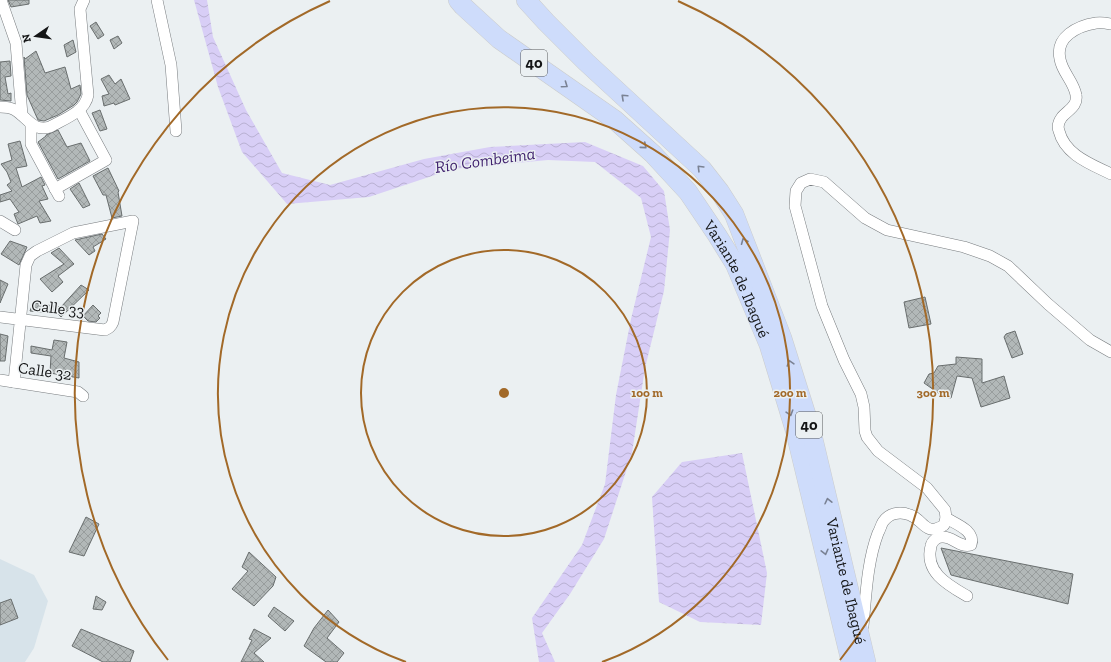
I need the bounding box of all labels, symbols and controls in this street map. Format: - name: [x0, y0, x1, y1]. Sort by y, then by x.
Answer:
- north arrow: [16, 16, 56, 56]
- text: N: [19, 32, 34, 44]
- road number: 40: [521, 50, 547, 76]
- one-way arrow: [560, 80, 567, 87]
- one-way arrow: [621, 94, 629, 102]
- one-way arrow: [639, 141, 647, 149]
- water label: Río Combeima: [434, 143, 536, 177]
- one-way arrow: [697, 165, 705, 173]
- street label: Variante de Ibagué: [700, 215, 774, 340]
- one-way arrow: [741, 237, 749, 244]
- street label: Calle 33: [30, 295, 86, 321]
- street label: Calle 32: [17, 358, 73, 384]
- one-way arrow: [786, 359, 795, 366]
- centre of rings: [497, 386, 511, 400]
- text: 100 m: [631, 386, 663, 400]
- text: 200 m: [773, 386, 807, 400]
- text: 300 m: [917, 386, 950, 400]
- one-way arrow: [785, 409, 794, 416]
- road number: 40: [796, 412, 822, 438]
- one-way arrow: [824, 498, 832, 505]
- street label: Variante de Ibagué: [822, 515, 871, 646]
- one-way arrow: [820, 548, 829, 555]

